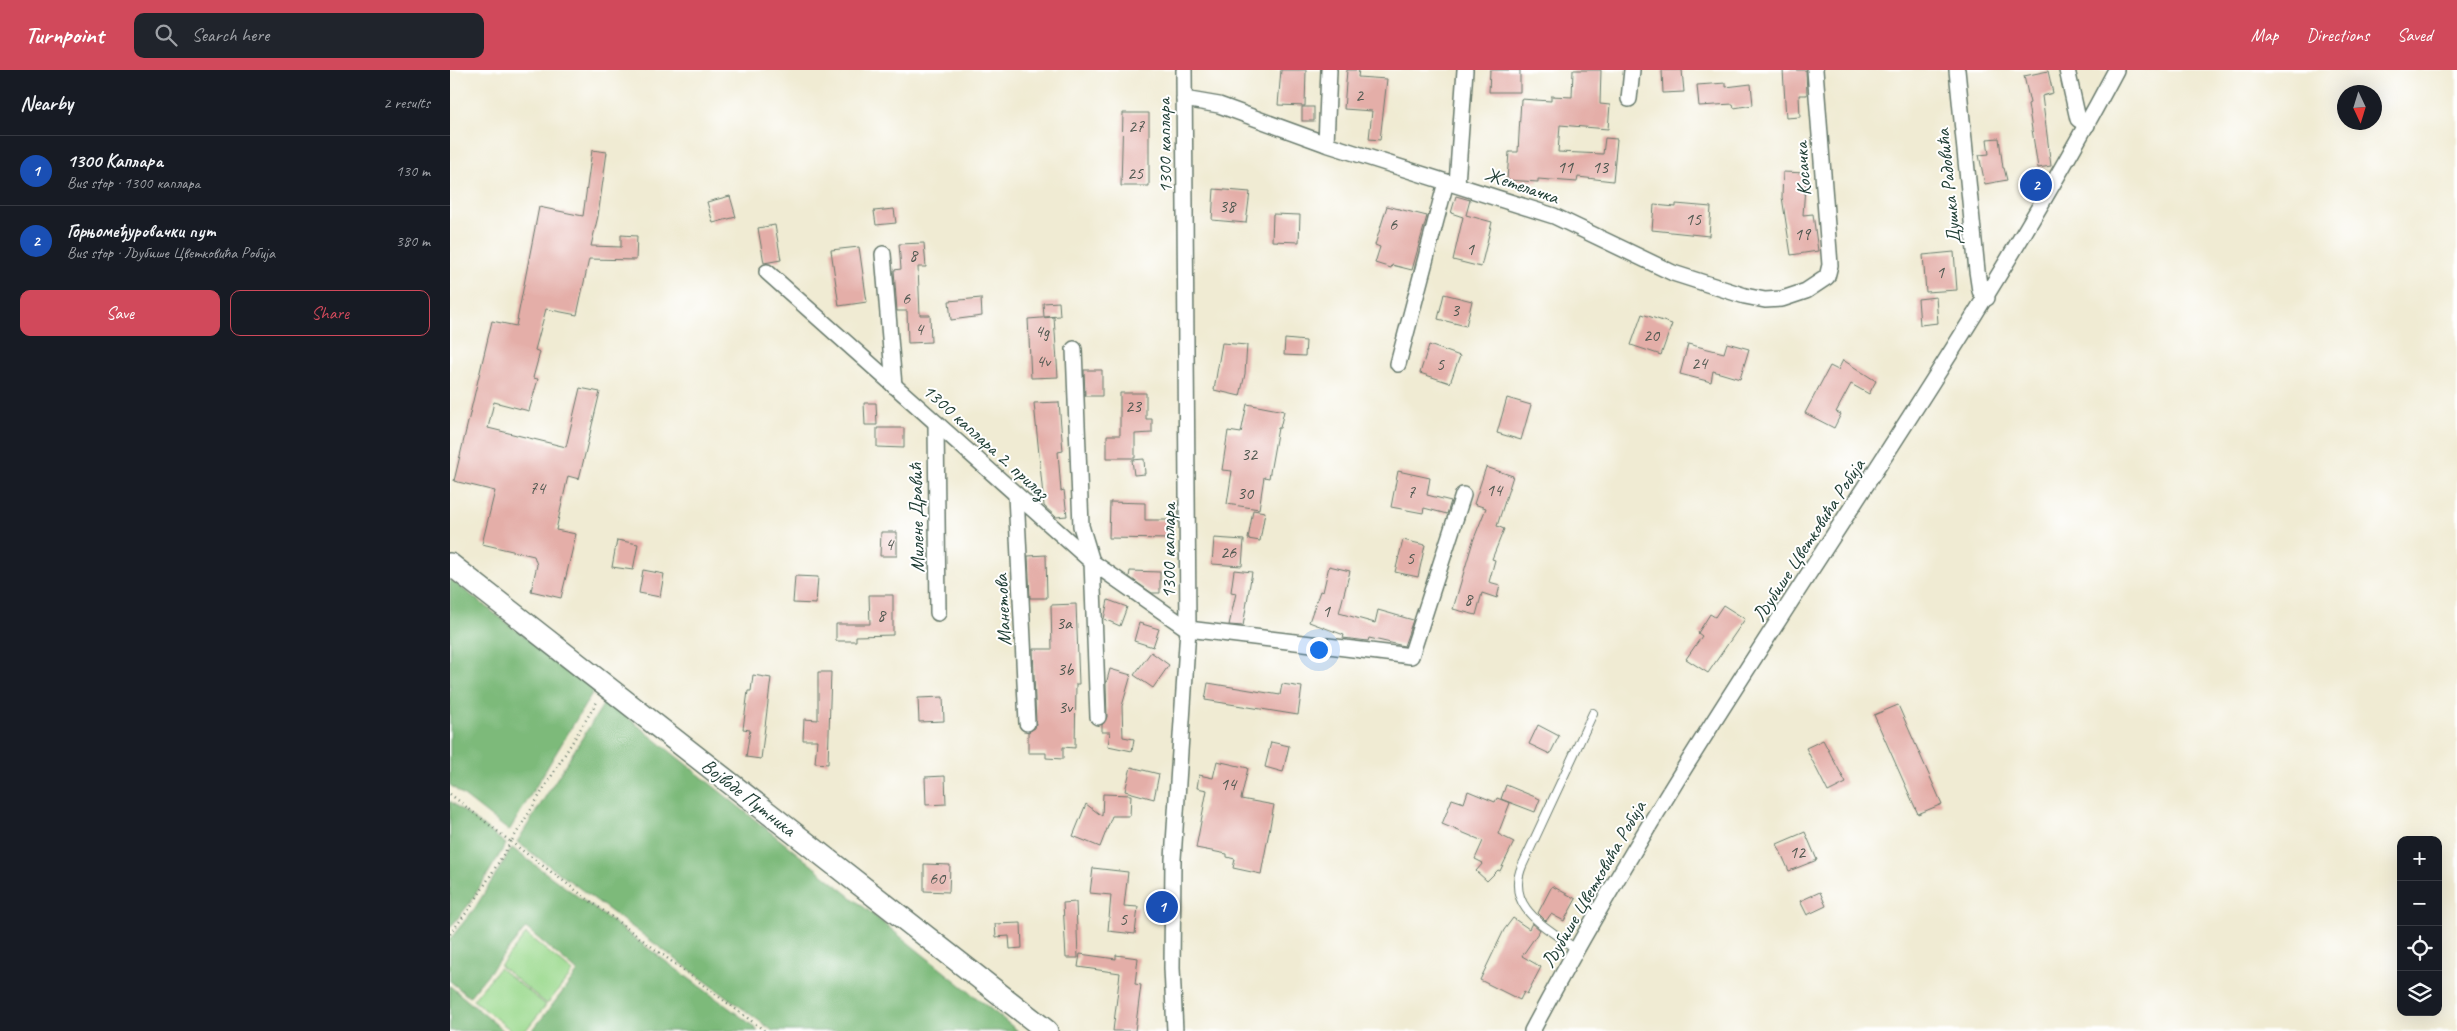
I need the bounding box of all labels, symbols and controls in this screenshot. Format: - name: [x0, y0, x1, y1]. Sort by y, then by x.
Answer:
- search box: [134, 13, 484, 58]
- text: Turnpoint: [25, 20, 104, 50]
- icon: search: [152, 21, 180, 49]
- text: Search here: [192, 23, 269, 47]
- text: Map: [2251, 24, 2278, 46]
- text: Directions: [2306, 24, 2369, 46]
- text: Saved: [2397, 24, 2432, 46]
- house number: 2: [1355, 84, 1365, 106]
- north arrow: [2337, 85, 2382, 130]
- text: Nearby: [20, 90, 73, 116]
- text: 2 results: [383, 93, 430, 113]
- street label: 1300 каплара: [1151, 96, 1178, 194]
- house number: 27: [1128, 115, 1145, 137]
- street label: Душка Радовића: [1930, 126, 1967, 246]
- street label: Косачка: [1788, 139, 1817, 197]
- text: 1300 Каплара: [67, 149, 163, 173]
- house number: 11: [1557, 156, 1574, 178]
- house number: 13: [1592, 156, 1610, 178]
- text: 1: [32, 161, 40, 181]
- text: 130 m: [396, 161, 430, 181]
- street label: Жетелачка: [1482, 161, 1563, 210]
- house number: 25: [1127, 162, 1144, 184]
- pin: 2: [2020, 166, 2052, 204]
- text: Bus stop · 1300 каплара: [67, 173, 200, 193]
- house number: 38: [1219, 195, 1237, 217]
- house number: 15: [1685, 208, 1702, 230]
- house number: 6: [1389, 213, 1398, 235]
- text: Горњомеђуровачки пут: [67, 219, 216, 243]
- house number: 19: [1794, 223, 1812, 245]
- text: 2: [32, 231, 40, 251]
- text: 380 m: [396, 231, 430, 251]
- house number: 1: [1466, 238, 1475, 260]
- text: Bus stop · Љубише Цветковића Робија: [67, 243, 275, 263]
- house number: 8: [909, 244, 919, 266]
- house number: 1: [1936, 261, 1945, 283]
- house number: 6: [902, 287, 911, 309]
- button: Save: [20, 290, 220, 336]
- button: Share: [230, 290, 430, 336]
- house number: 3: [1451, 299, 1461, 321]
- house number: 4: [915, 318, 925, 340]
- house number: 4g: [1035, 320, 1051, 342]
- house number: 20: [1643, 324, 1661, 346]
- house number: 4v: [1036, 350, 1052, 372]
- house number: 24: [1691, 352, 1709, 374]
- house number: 5: [1436, 353, 1445, 375]
- street label: 1300 каплара 2. прилаз: [917, 378, 1055, 506]
- house number: 23: [1125, 395, 1143, 417]
- house number: 32: [1241, 443, 1259, 465]
- street label: Љубише Цветковића Робија: [1746, 453, 1871, 626]
- street label: Милене Дравић: [903, 462, 930, 573]
- house number: 74: [529, 477, 547, 499]
- house number: 14: [1486, 479, 1504, 501]
- house number: 7: [1407, 481, 1416, 503]
- house number: 30: [1237, 482, 1255, 504]
- street label: 1300 каплара: [1156, 501, 1181, 599]
- house number: 4: [885, 533, 895, 555]
- house number: 26: [1220, 541, 1237, 563]
- house number: 5: [1406, 547, 1415, 569]
- street label: Манетова: [988, 572, 1017, 647]
- house number: 8: [1464, 588, 1474, 610]
- house number: 1: [1322, 600, 1331, 622]
- house number: 8: [877, 604, 887, 626]
- house number: 3a: [1056, 612, 1073, 634]
- your location: [1306, 637, 1332, 663]
- house number: 3b: [1057, 658, 1074, 680]
- house number: 3v: [1058, 696, 1074, 718]
- street label: Војводе Путника: [696, 753, 802, 843]
- house number: 14: [1220, 773, 1238, 795]
- street label: Љубише Цветковића Робија: [1535, 795, 1652, 972]
- map controls: [2397, 836, 2442, 1016]
- button: +: [2397, 836, 2442, 881]
- house number: 12: [1789, 841, 1807, 863]
- house number: 60: [929, 867, 947, 889]
- button: −: [2397, 881, 2442, 926]
- pin: 1: [1146, 888, 1178, 926]
- house number: 5: [1119, 908, 1128, 930]
- button: locate: [2397, 926, 2442, 971]
- button: layers: [2397, 971, 2442, 1016]

